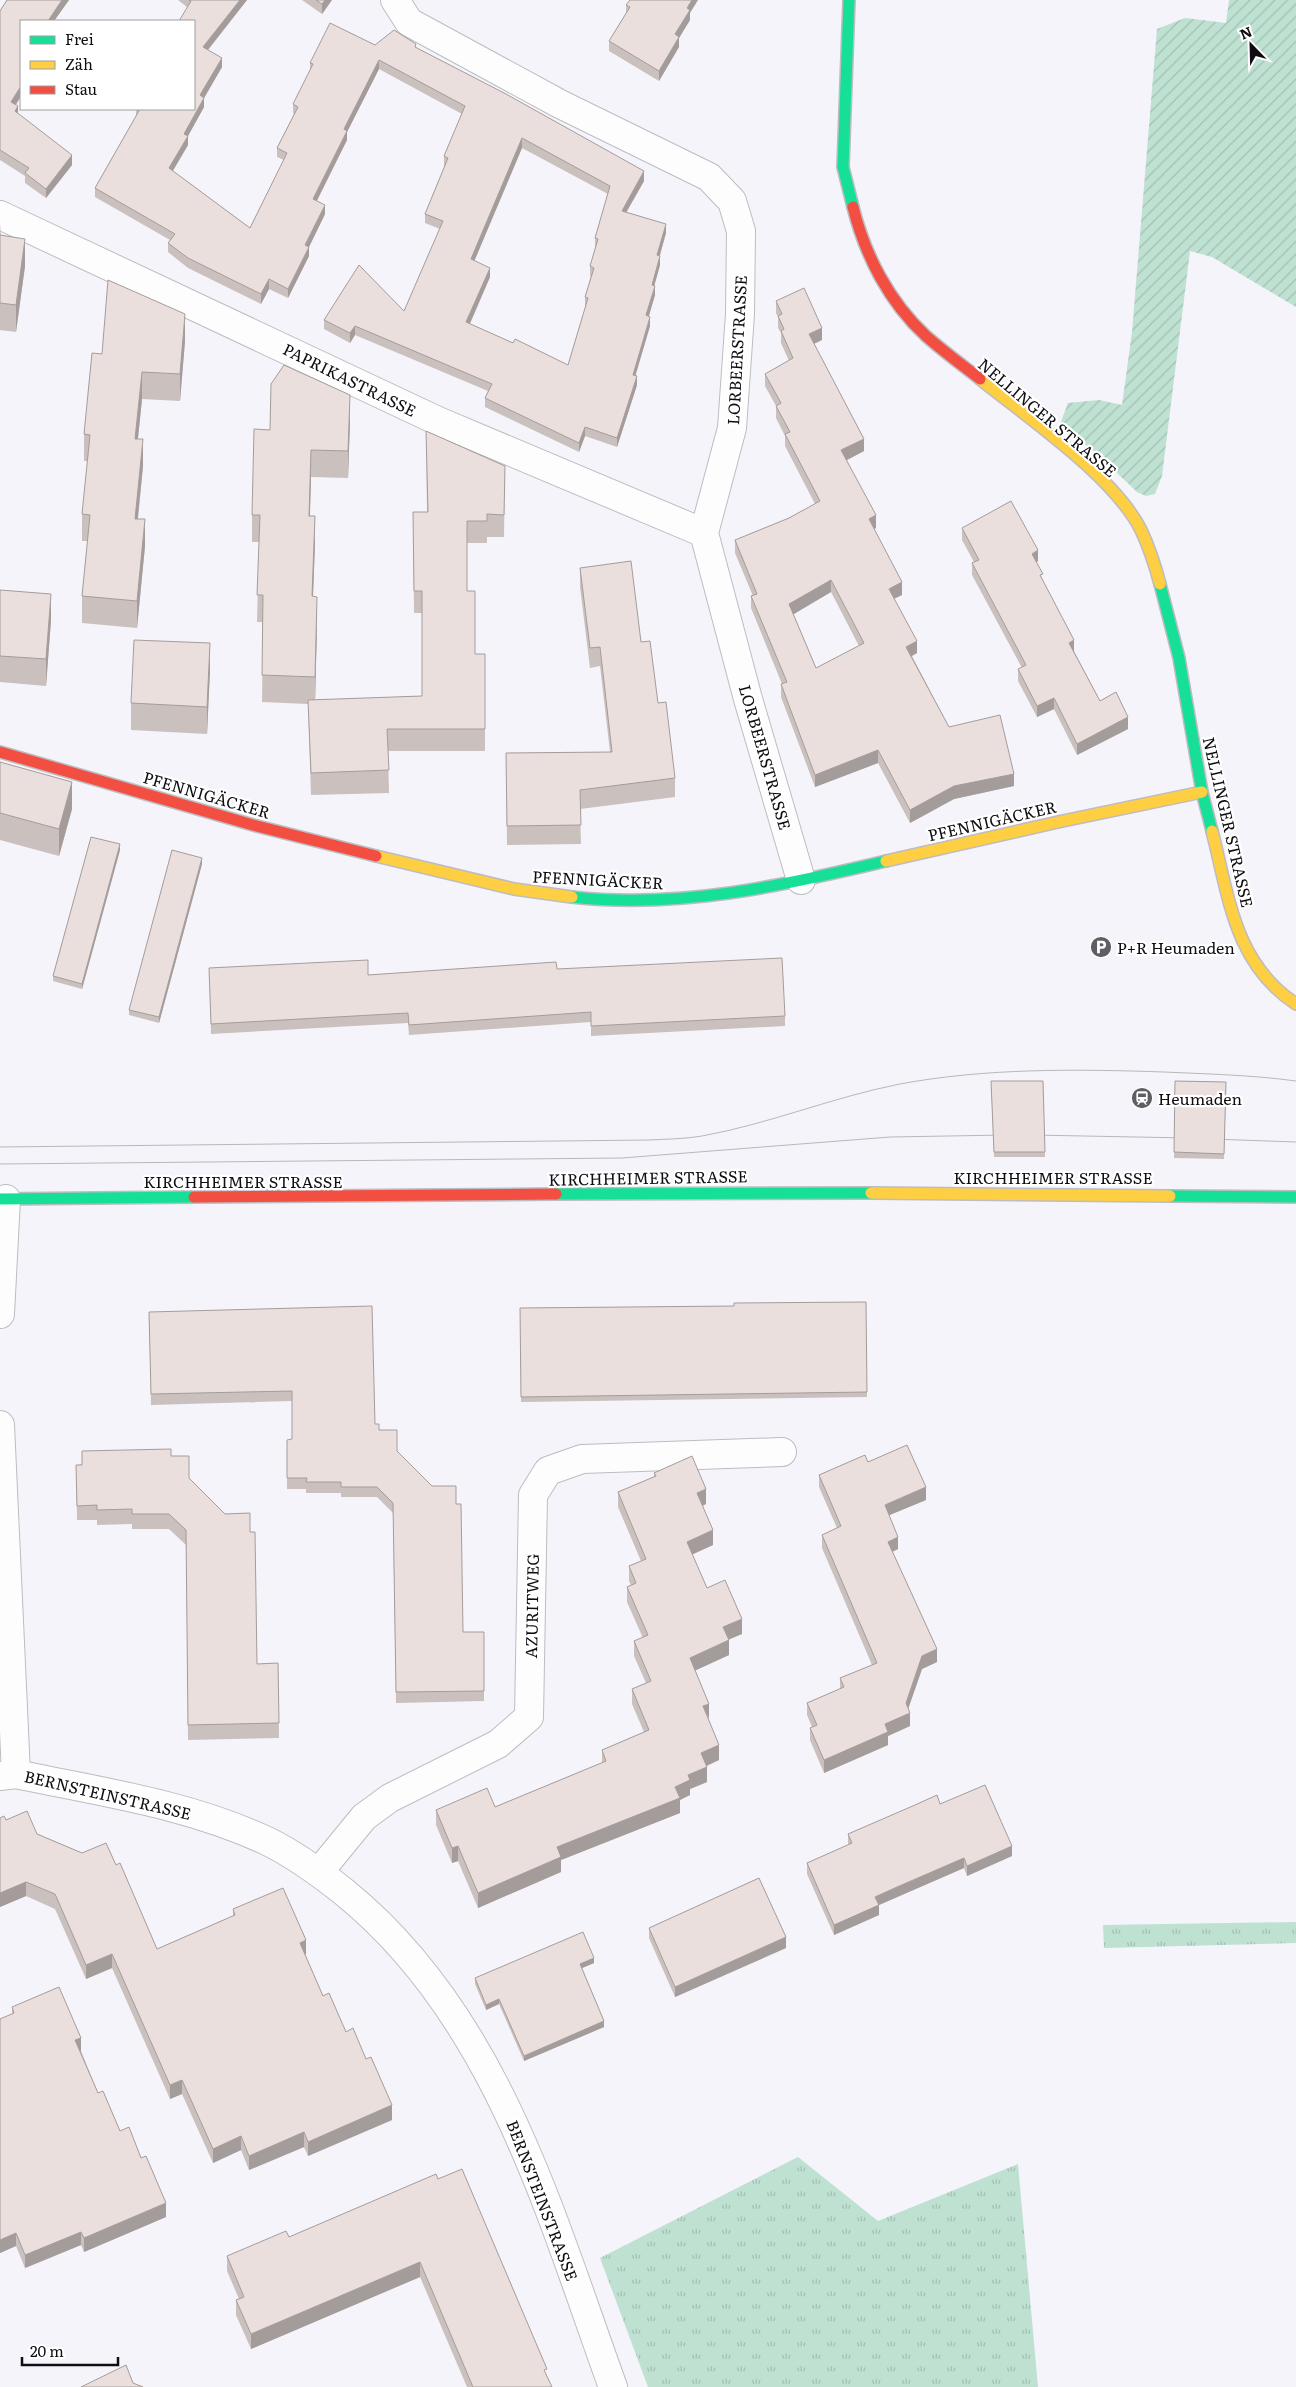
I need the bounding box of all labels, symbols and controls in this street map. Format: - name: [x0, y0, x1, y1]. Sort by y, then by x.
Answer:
- legend: [20, 20, 195, 110]
- north arrow: [1226, 20, 1276, 70]
- text: N: [1236, 21, 1255, 44]
- text: Frei: [65, 27, 94, 50]
- text: Zäh: [65, 52, 93, 75]
- text: Stau: [65, 77, 97, 100]
- street label: LORBEERSTRASSE: [720, 275, 752, 425]
- street label: PAPRIKASTRASSE: [279, 336, 421, 422]
- street label: NELLINGER STRASSE: [973, 352, 1123, 482]
- street label: LORBEERSTRASSE: [734, 682, 798, 832]
- street label: NELLINGER STRASSE: [1198, 734, 1260, 910]
- street label: PFENNIGÄCKER: [141, 764, 274, 824]
- street label: PFENNIGÄCKER: [925, 793, 1059, 846]
- street label: PFENNIGÄCKER: [532, 864, 665, 894]
- parking icon: P+R Heumaden: [1089, 935, 1113, 959]
- place label: P+R Heumaden: [1117, 935, 1235, 959]
- station icon: Heumaden: [1130, 1086, 1154, 1110]
- place label: Heumaden: [1158, 1086, 1242, 1110]
- street label: KIRCHHEIMER STRASSE: [548, 1163, 748, 1191]
- street label: KIRCHHEIMER STRASSE: [953, 1165, 1153, 1189]
- street label: KIRCHHEIMER STRASSE: [143, 1169, 343, 1193]
- street label: AZURITWEG: [518, 1553, 544, 1659]
- street label: BERNSTEINSTRASSE: [22, 1763, 194, 1825]
- street label: BERNSTEINSTRASSE: [501, 2116, 585, 2284]
- scale bar: [22, 2334, 119, 2366]
- text: 20 m: [30, 2339, 64, 2362]

